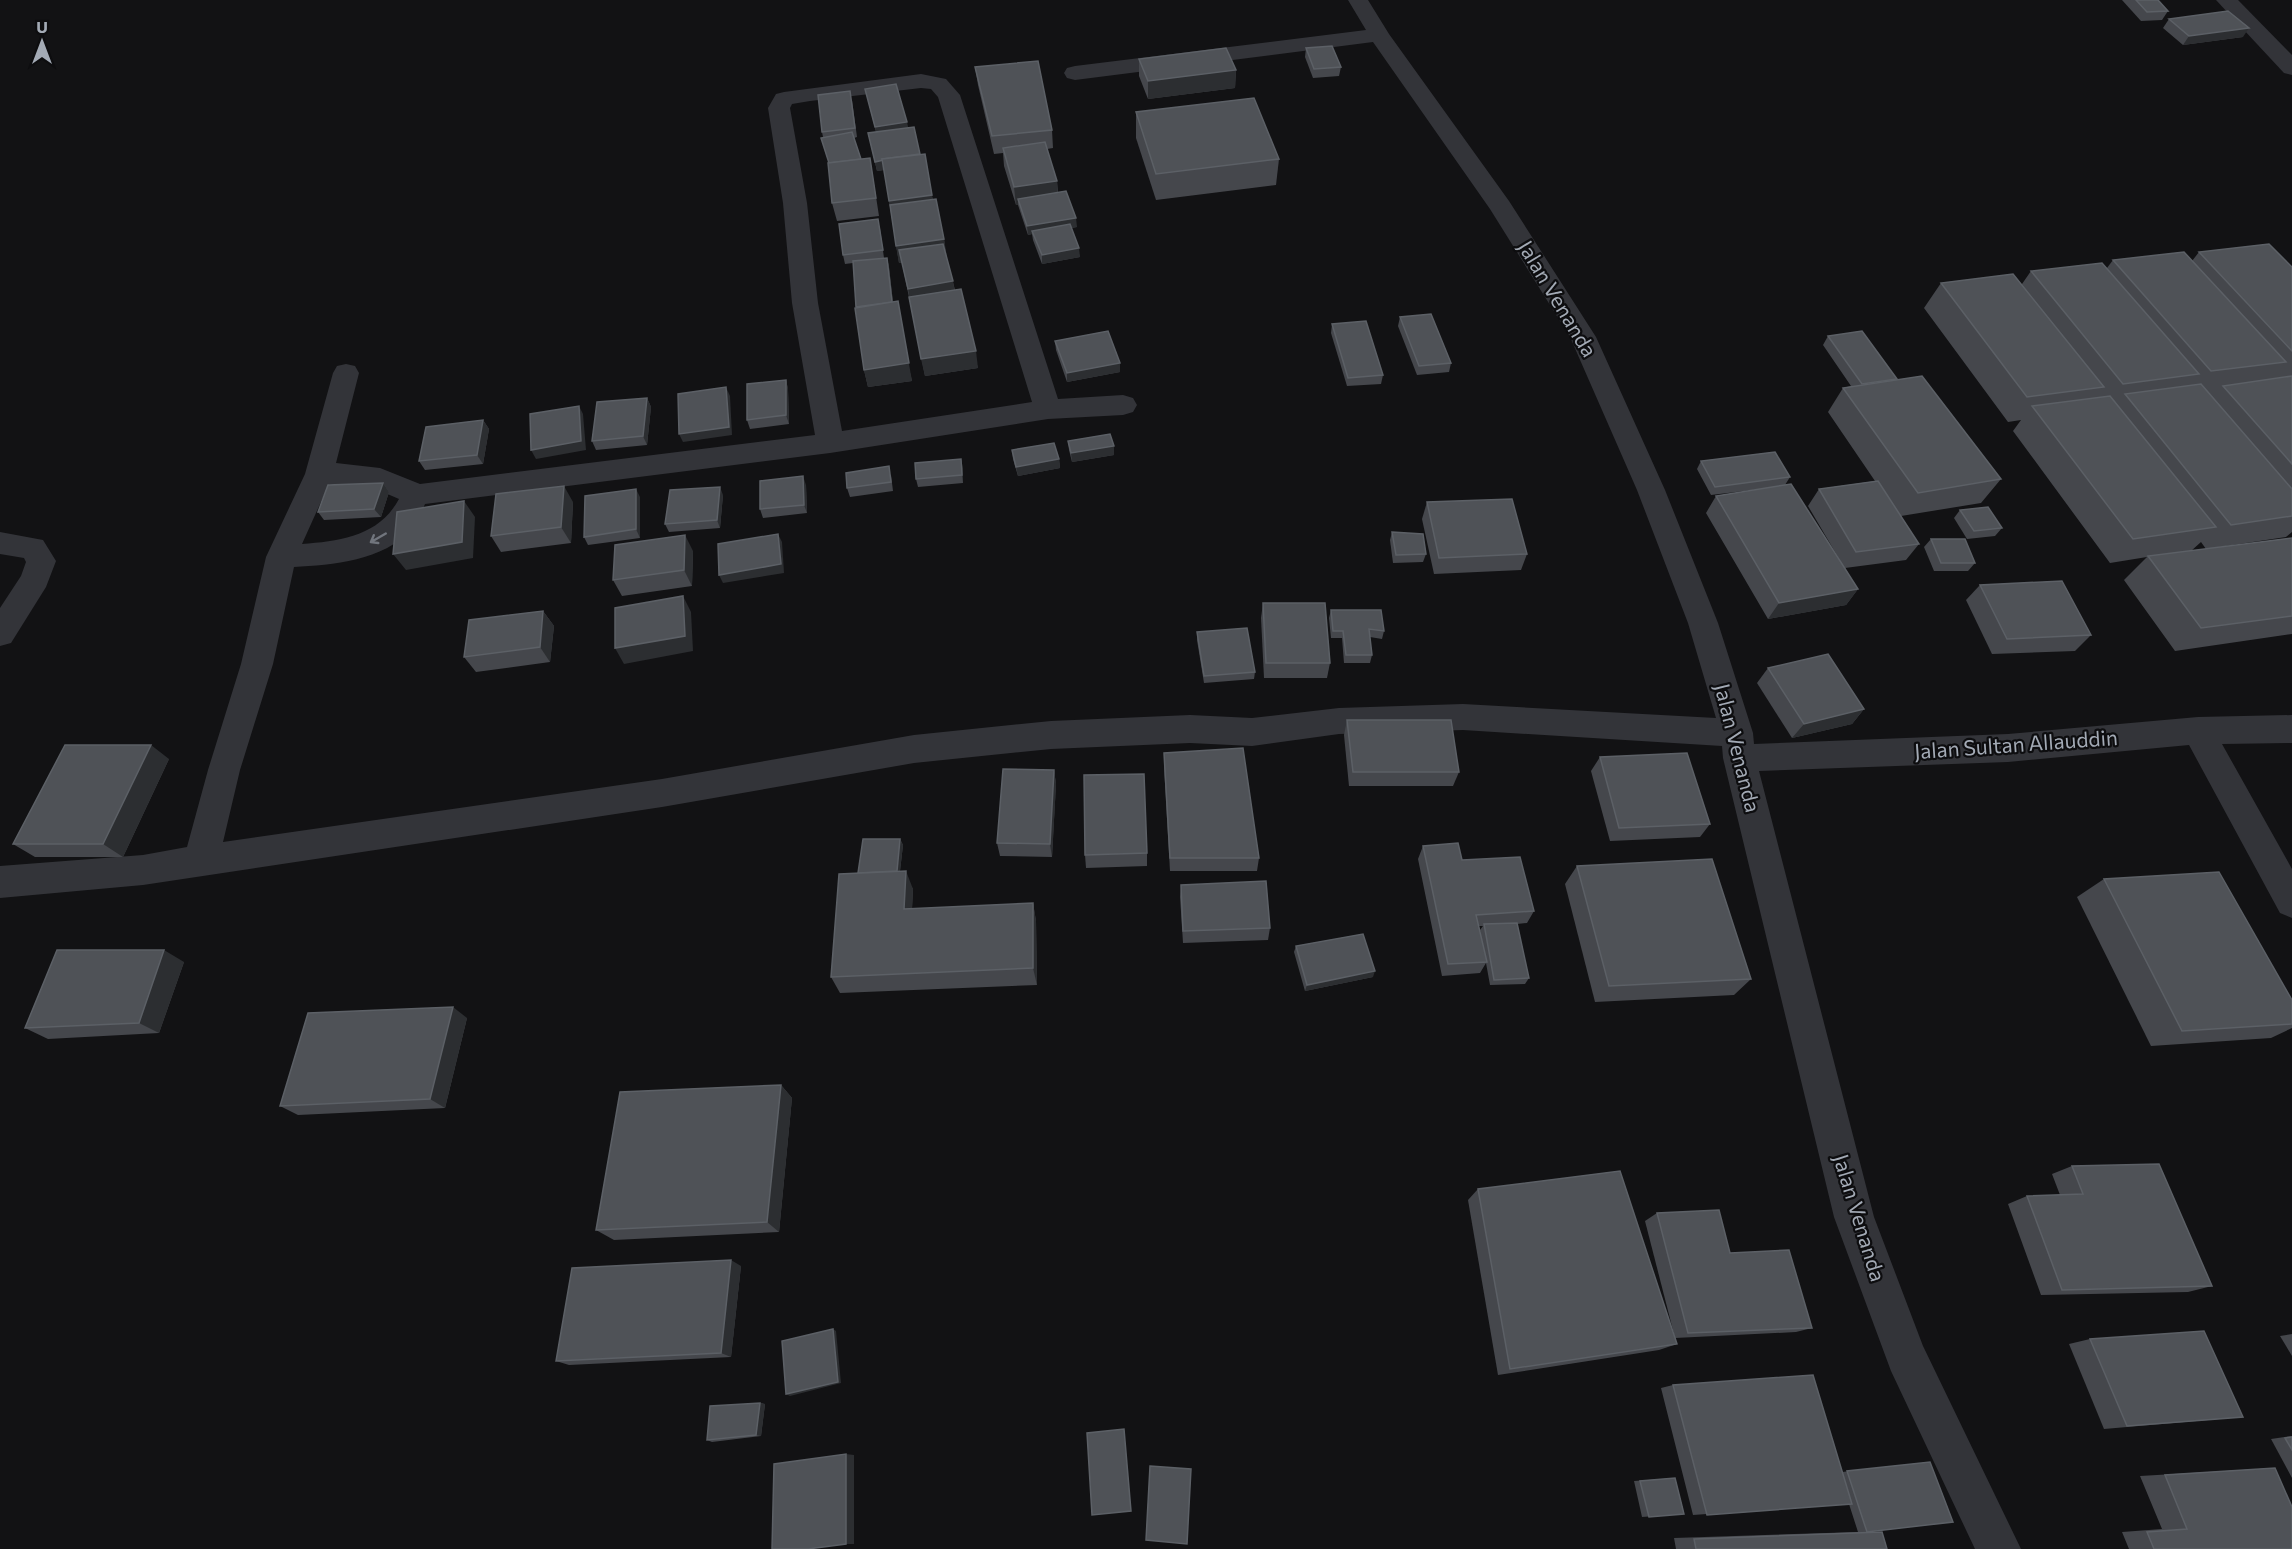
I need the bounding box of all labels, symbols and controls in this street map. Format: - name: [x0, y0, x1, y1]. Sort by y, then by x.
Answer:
- north arrow: [12, 12, 72, 72]
- text: U: [36, 17, 48, 36]
- street label: Jalan Venanda: [1514, 235, 1603, 361]
- one-way arrow: [370, 532, 387, 544]
- street label: Jalan Venanda: [1710, 681, 1767, 815]
- street label: Jalan Sultan Allauddin: [1913, 724, 2119, 763]
- street label: Jalan Venanda: [1829, 1151, 1892, 1284]

